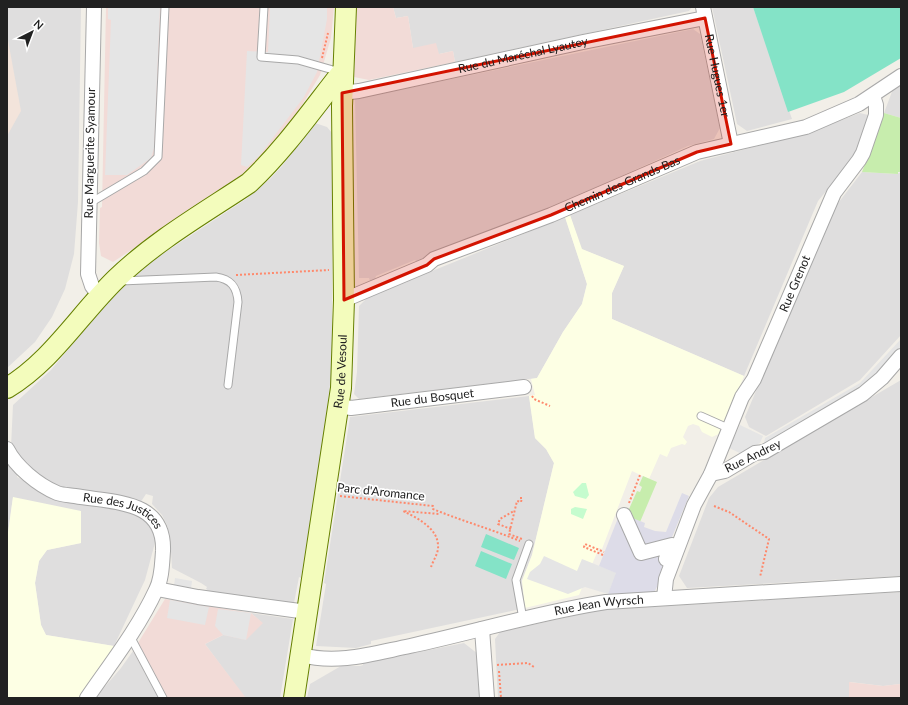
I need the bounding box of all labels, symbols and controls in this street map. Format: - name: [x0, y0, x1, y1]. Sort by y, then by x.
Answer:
- north arrow: [12, 12, 52, 52]
- text: N: [32, 17, 47, 32]
- street label: Rue du Maréchal Lyautey: [457, 33, 590, 76]
- street label: Rue Hugues 1er: [702, 33, 733, 119]
- street label: Rue Marguerite Syamour: [81, 87, 98, 218]
- street label: Chemin des Grands Bas: [562, 152, 682, 215]
- street label: Rue Grenot: [776, 252, 814, 314]
- street label: Rue de Vesoul: [330, 334, 350, 409]
- street label: Rue du Bosquet: [390, 385, 475, 410]
- street label: Rue Andrey: [722, 435, 784, 476]
- street label: Parc d'Aromance: [337, 479, 426, 504]
- street label: Rue des Justices: [82, 489, 166, 531]
- street label: Rue Jean Wyrsch: [553, 592, 644, 618]

